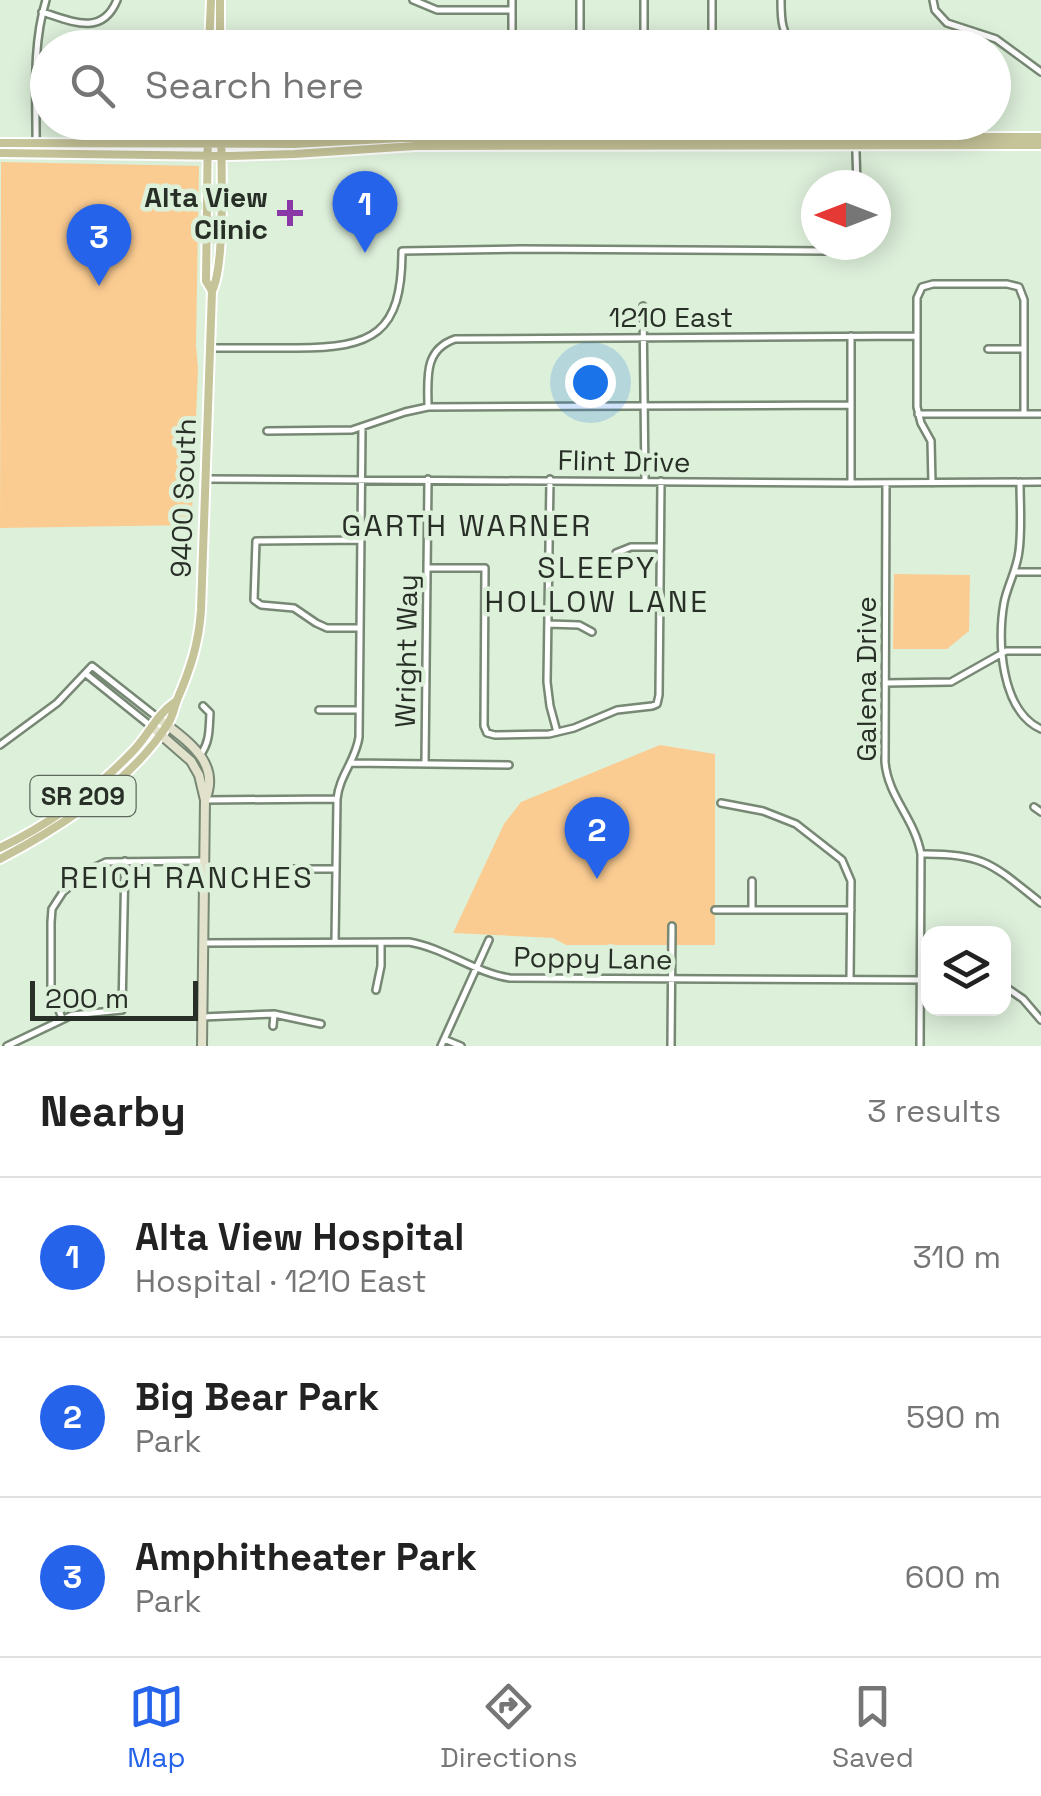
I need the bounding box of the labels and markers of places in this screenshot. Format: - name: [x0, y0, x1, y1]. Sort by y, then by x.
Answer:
- pin: 1: [332, 170, 398, 253]
- place label: Alta View Clinic: [144, 179, 268, 247]
- marker: Alta View Clinic: [277, 200, 303, 226]
- pin: 3: [66, 204, 132, 286]
- pin: 2: [564, 796, 630, 879]

